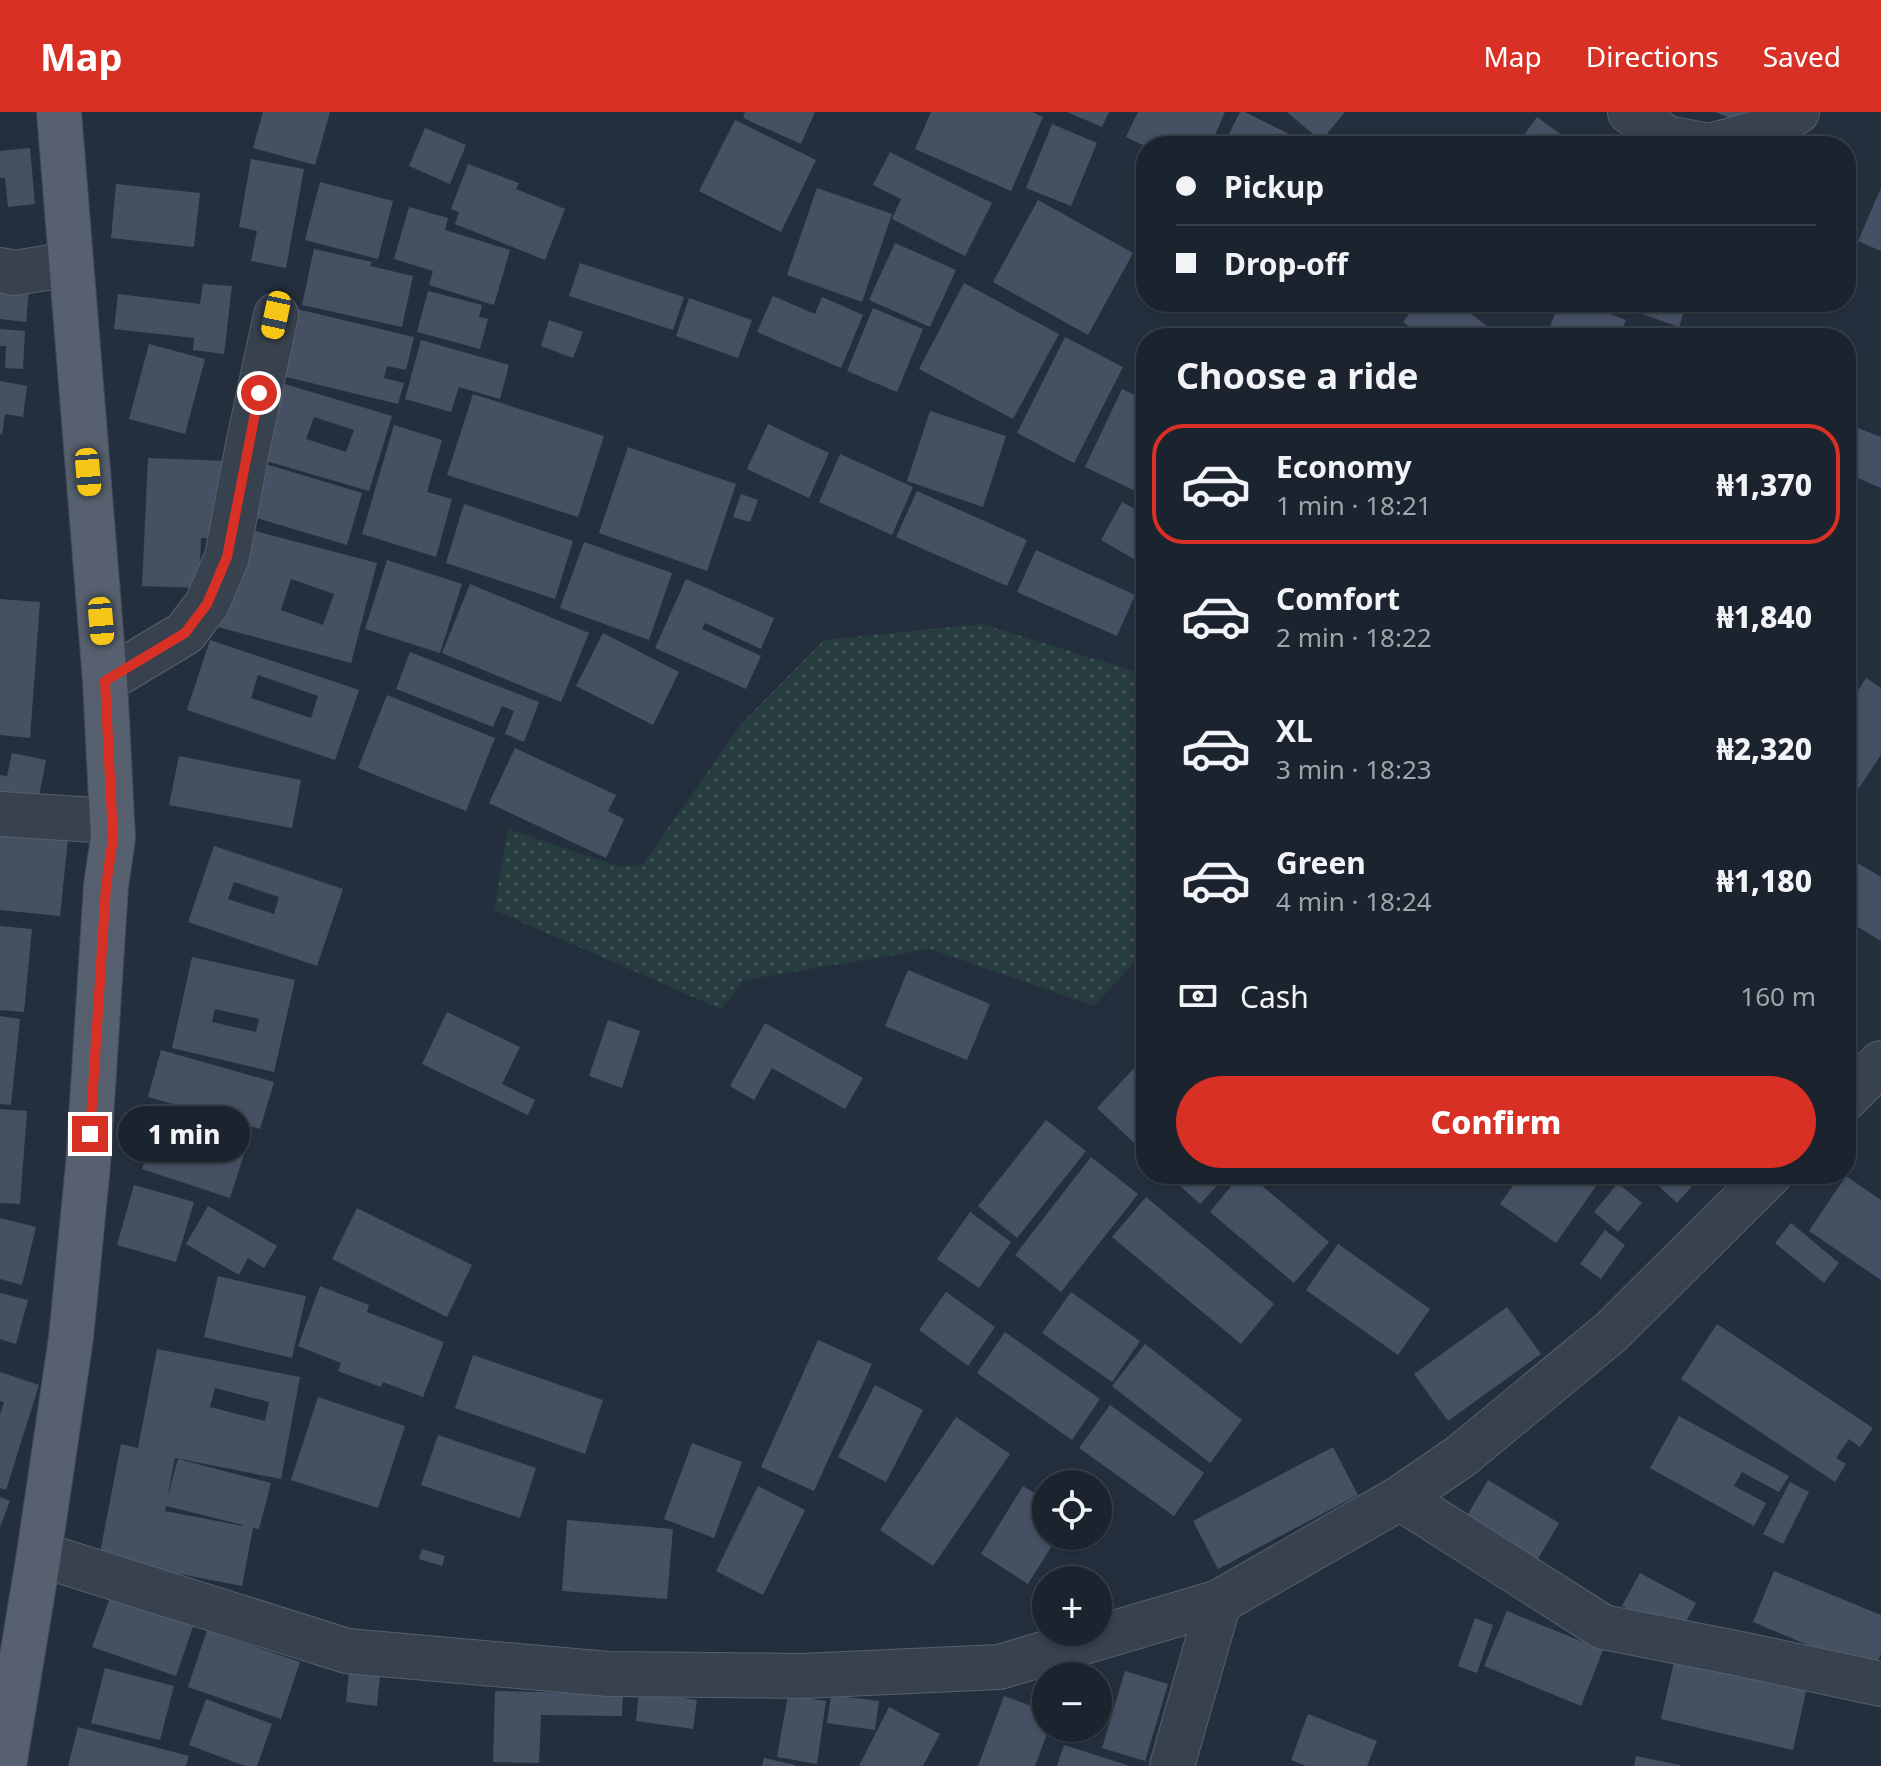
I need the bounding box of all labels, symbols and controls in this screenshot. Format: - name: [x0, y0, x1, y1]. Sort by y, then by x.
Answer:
- text: Map: [40, 30, 123, 82]
- text: Map: [1483, 37, 1542, 75]
- text: Directions: [1586, 37, 1719, 75]
- text: Saved: [1763, 37, 1841, 75]
- text: Pickup: [1224, 166, 1324, 207]
- text: Drop-off: [1224, 243, 1348, 284]
- car: [259, 289, 293, 341]
- text: Choose a ride: [1176, 351, 1418, 400]
- route start: [241, 375, 277, 411]
- text: Economy: [1276, 446, 1412, 487]
- car: [74, 447, 102, 497]
- icon: car: [1180, 448, 1252, 520]
- text: ₦1,370: [1717, 464, 1812, 505]
- text: 1 min · 18:21: [1276, 487, 1432, 523]
- text: Comfort: [1276, 578, 1400, 619]
- icon: car: [1180, 580, 1252, 652]
- car: [87, 596, 115, 646]
- text: ₦1,840: [1717, 596, 1812, 637]
- text: 2 min · 18:22: [1276, 619, 1432, 655]
- text: XL: [1276, 710, 1313, 751]
- icon: car: [1180, 712, 1252, 784]
- text: ₦2,320: [1717, 728, 1812, 769]
- text: 3 min · 18:23: [1276, 751, 1432, 787]
- text: Green: [1276, 842, 1366, 883]
- icon: car: [1180, 844, 1252, 916]
- text: ₦1,180: [1717, 860, 1812, 901]
- text: 4 min · 18:24: [1276, 883, 1432, 919]
- icon: cash: [1176, 974, 1220, 1018]
- text: Cash: [1240, 976, 1309, 1017]
- text: 160 m: [1740, 978, 1816, 1014]
- button: Confirm: [1176, 1076, 1816, 1168]
- callout: 1 min: [118, 1106, 250, 1162]
- route end: [72, 1116, 108, 1152]
- text: 1 min: [148, 1116, 220, 1152]
- map controls: [1032, 1470, 1112, 1742]
- button: locate: [1032, 1470, 1112, 1550]
- button: +: [1032, 1566, 1112, 1646]
- button: −: [1032, 1662, 1112, 1742]

